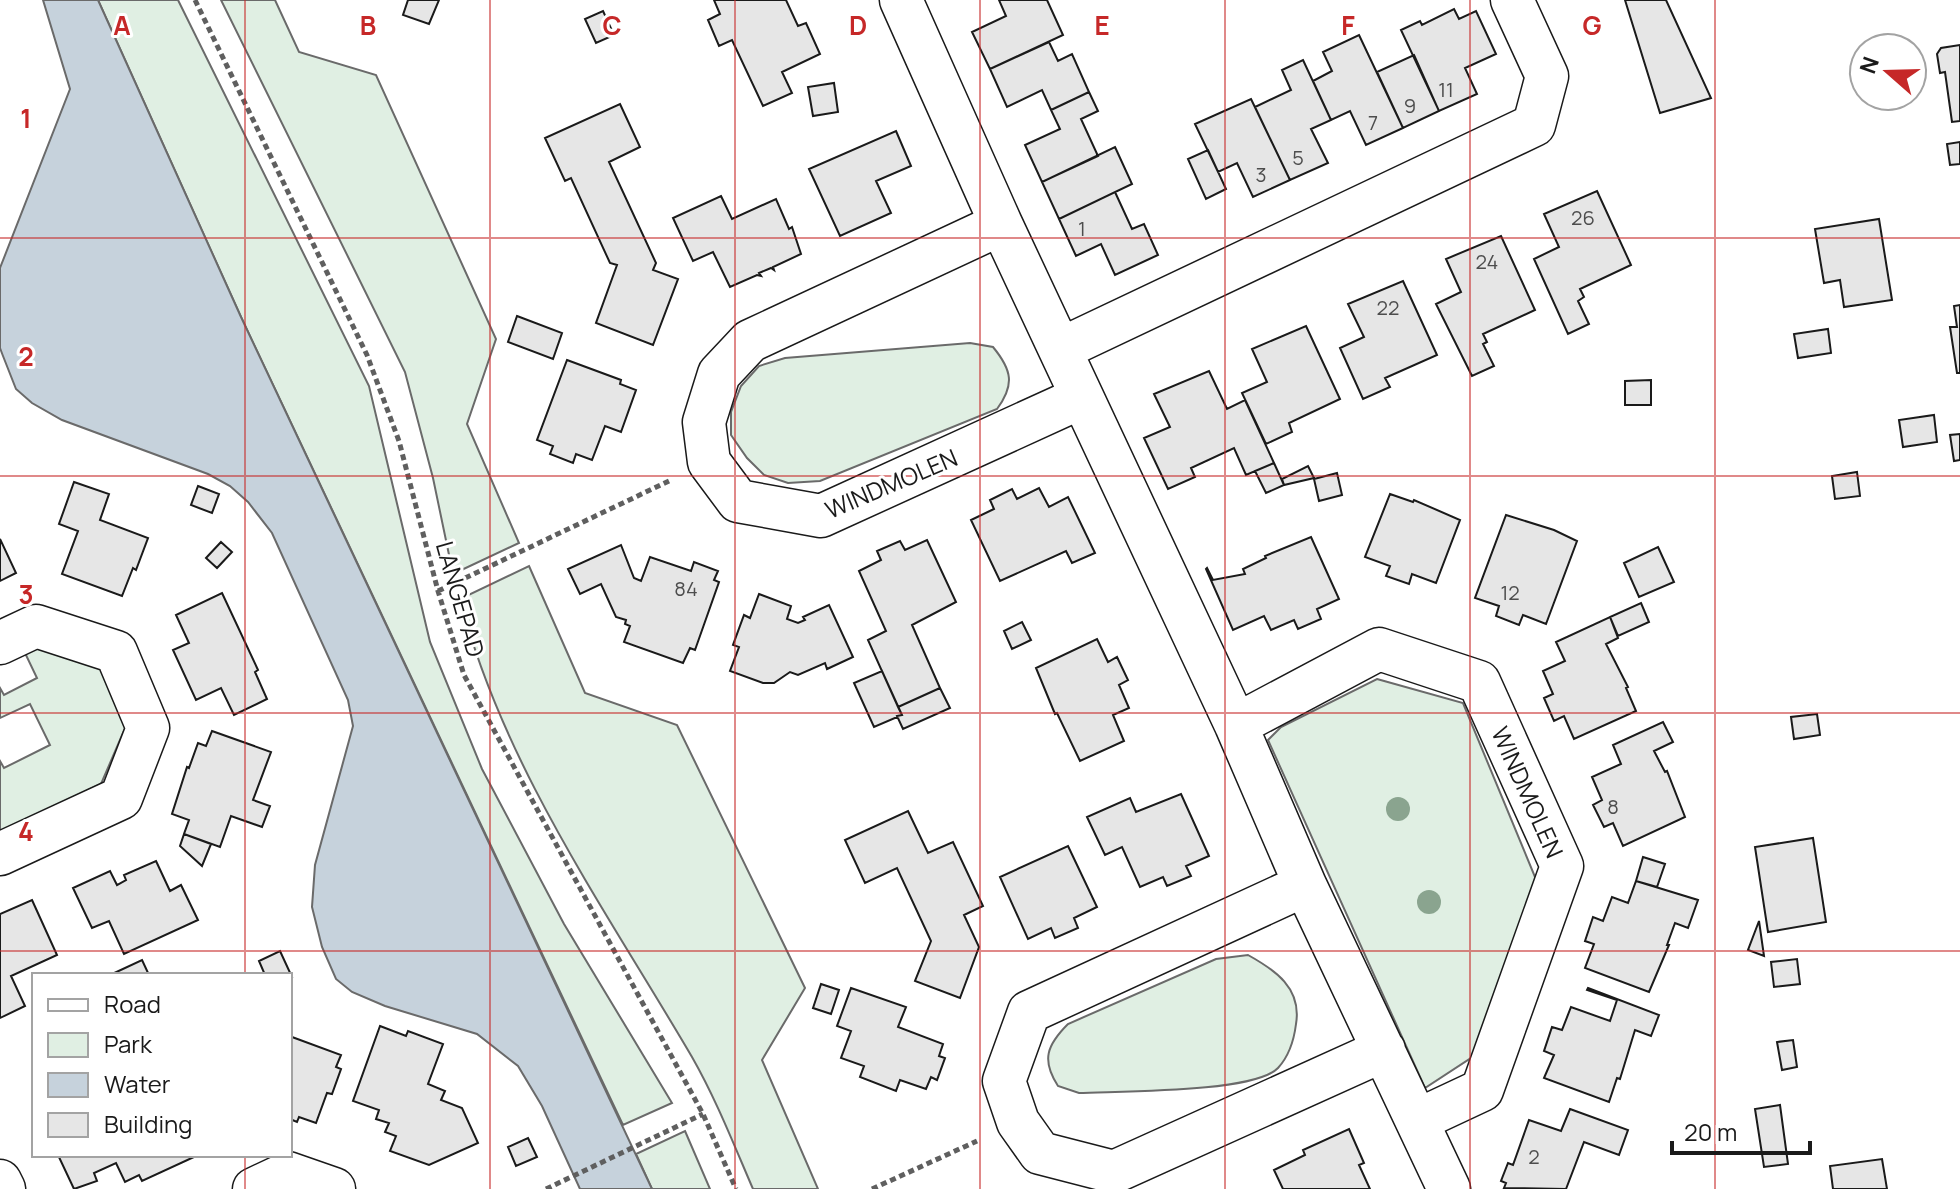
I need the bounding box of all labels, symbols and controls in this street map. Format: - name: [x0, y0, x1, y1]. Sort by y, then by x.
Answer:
- text: A: [113, 7, 131, 43]
- text: B: [360, 7, 376, 43]
- text: C: [602, 7, 622, 43]
- text: D: [849, 7, 867, 43]
- text: E: [1094, 7, 1110, 43]
- text: F: [1341, 7, 1355, 43]
- text: G: [1582, 7, 1602, 43]
- north arrow: [1848, 32, 1928, 112]
- text: N: [1852, 53, 1886, 78]
- house number: 11: [1438, 76, 1454, 103]
- house number: 9: [1404, 92, 1416, 119]
- text: 1: [20, 100, 32, 136]
- house number: 7: [1368, 109, 1378, 136]
- house number: 5: [1292, 144, 1304, 171]
- house number: 3: [1255, 161, 1267, 188]
- house number: 26: [1571, 204, 1595, 231]
- house number: 1: [1078, 215, 1086, 242]
- house number: 24: [1476, 248, 1498, 275]
- house number: 22: [1377, 294, 1399, 321]
- text: 2: [18, 338, 34, 374]
- street label: WINDMOLEN: [820, 440, 962, 526]
- street label: LANGEPAD: [429, 537, 493, 661]
- house number: 84: [674, 575, 698, 602]
- text: 3: [18, 576, 34, 612]
- house number: 12: [1500, 579, 1520, 606]
- street label: WINDMOLEN: [1484, 721, 1572, 863]
- house number: 8: [1607, 793, 1619, 820]
- text: 4: [18, 813, 34, 849]
- legend: [32, 973, 292, 1157]
- text: Road: [104, 987, 161, 1020]
- text: Park: [104, 1027, 153, 1060]
- text: Water: [104, 1067, 171, 1100]
- scale bar: [1672, 1105, 1810, 1155]
- text: Building: [104, 1107, 192, 1140]
- text: 20 m: [1684, 1115, 1737, 1148]
- house number: 2: [1528, 1143, 1540, 1170]

